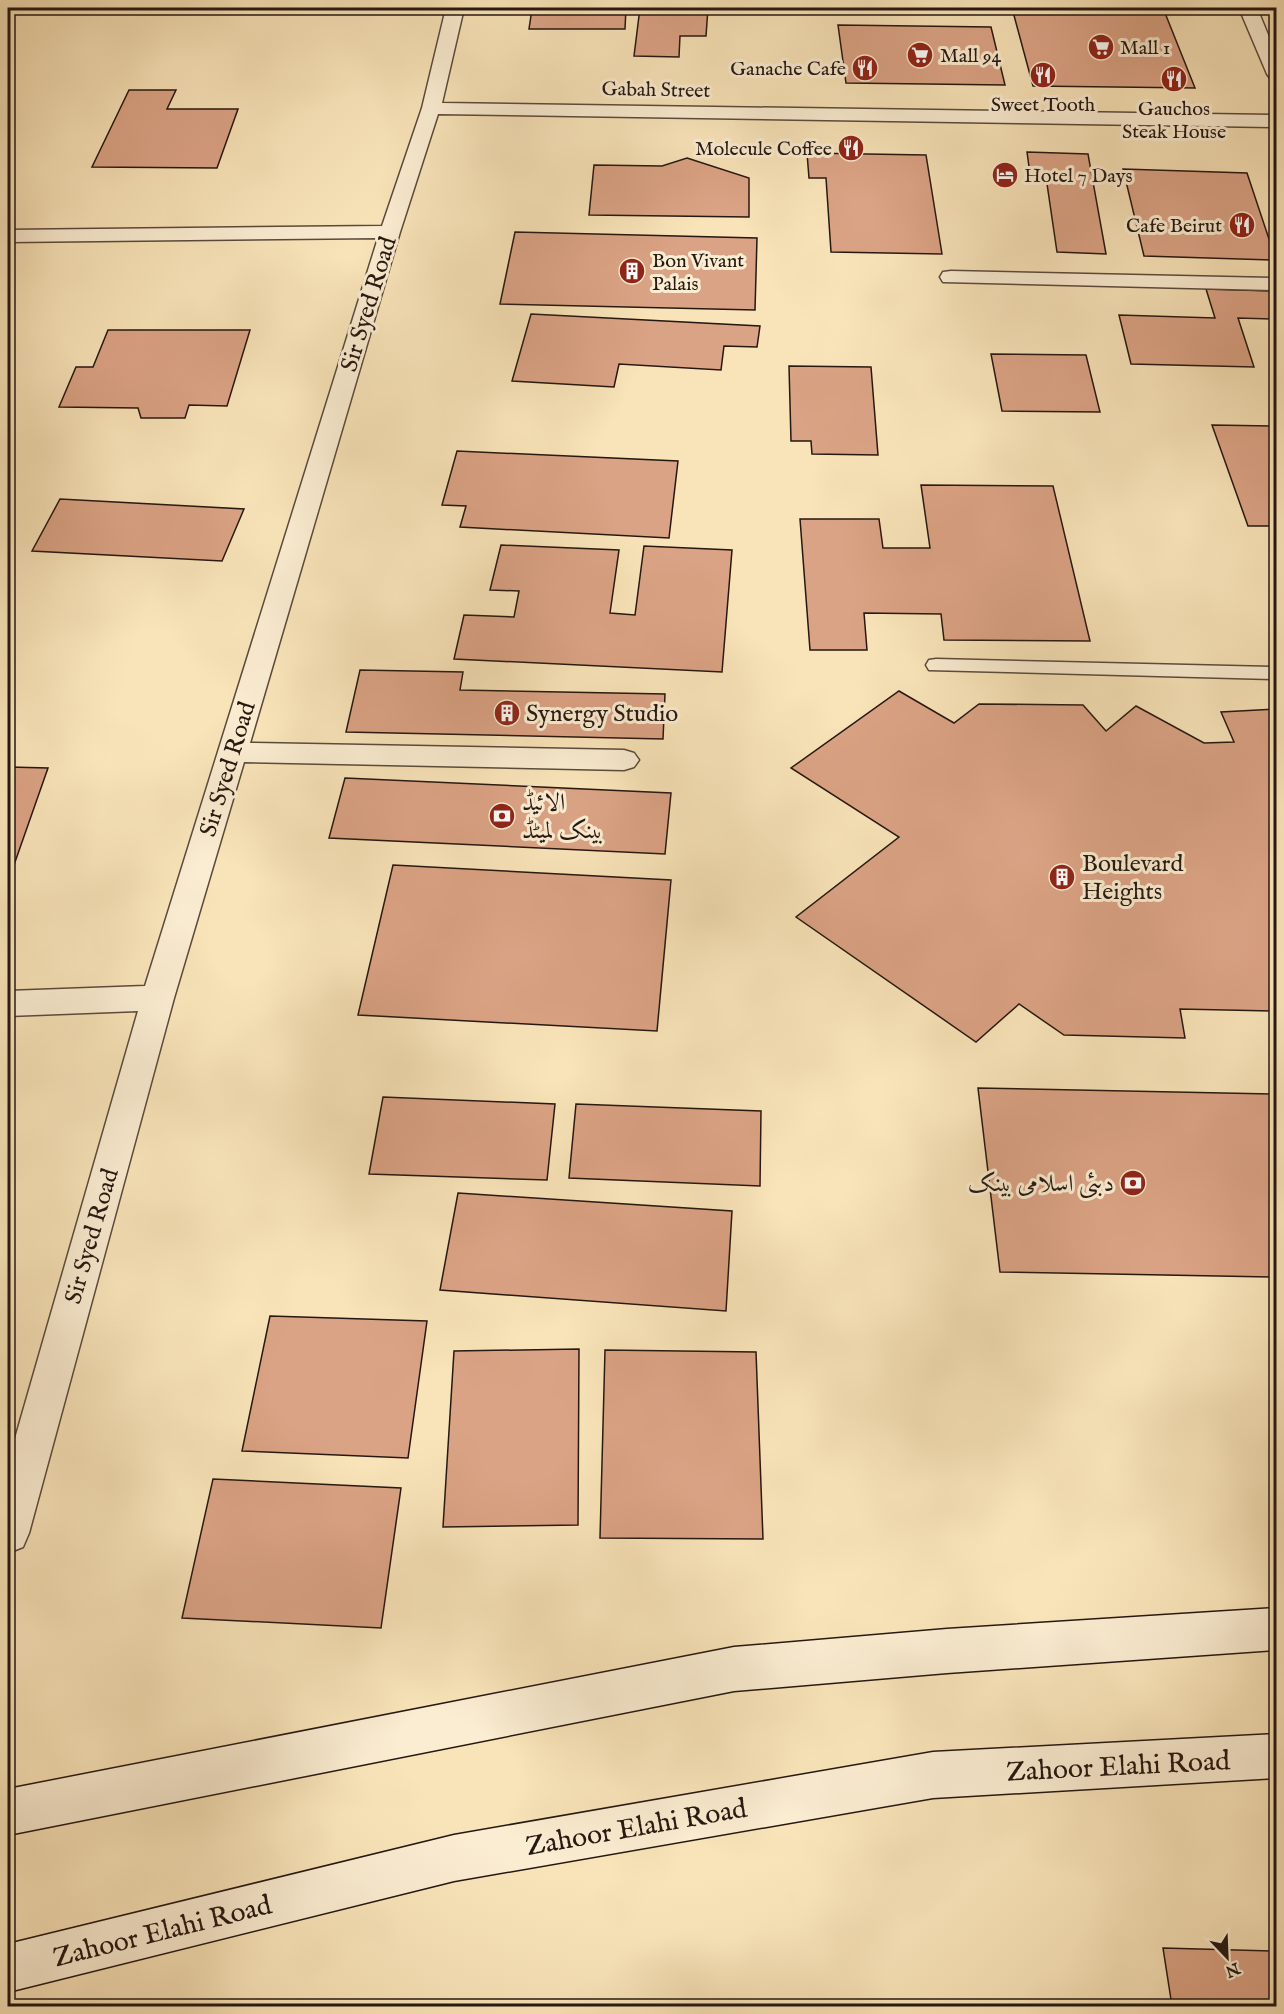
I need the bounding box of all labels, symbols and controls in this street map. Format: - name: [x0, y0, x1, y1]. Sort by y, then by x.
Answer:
- supermarket icon: Mall 1: [1086, 32, 1116, 62]
- place label: Mall 1: [1120, 36, 1170, 61]
- supermarket icon: Mall 94: [905, 40, 935, 70]
- place label: Mall 94: [940, 44, 1001, 69]
- restaurant icon: Ganache Cafe: [850, 53, 880, 83]
- place label: Ganache Cafe: [730, 57, 846, 82]
- restaurant icon: Sweet Tooth: [1028, 60, 1058, 90]
- restaurant icon: Gauchos Steak House: [1159, 64, 1189, 94]
- street label: Gabah Street: [601, 77, 711, 104]
- place label: Sweet Tooth: [991, 93, 1096, 118]
- place label: Gauchos Steak House: [1122, 97, 1226, 145]
- restaurant icon: Molecule Coffee: [836, 133, 866, 163]
- place label: Molecule Coffee: [695, 137, 832, 162]
- hotel icon: Hotel 7 Days: [990, 160, 1020, 190]
- place label: Hotel 7 Days: [1024, 164, 1133, 189]
- restaurant icon: Cafe Beirut: [1227, 210, 1257, 240]
- place label: Cafe Beirut: [1126, 214, 1222, 239]
- street label: Sir Syed Road: [334, 233, 405, 376]
- place label: Bon Vivant Palais: [652, 249, 744, 297]
- building icon: Bon Vivant Palais: [617, 256, 647, 286]
- street label: Sir Syed Road: [193, 698, 264, 841]
- building icon: Synergy Studio: [492, 698, 522, 728]
- place label: Synergy Studio: [526, 699, 678, 730]
- place label: الائیڈ بینک لمیٹڈ: [522, 788, 603, 847]
- bank icon: الائیڈ بینک لمیٹڈ: [487, 801, 517, 831]
- place label: Boulevard Heights: [1082, 849, 1183, 908]
- building icon: Boulevard Heights: [1047, 862, 1077, 892]
- street label: Sir Syed Road: [58, 1165, 127, 1308]
- bank icon: دبئی اسلامی بینک: [1118, 1168, 1148, 1198]
- place label: دبئی اسلامی بینک: [968, 1169, 1114, 1200]
- street label: Zahoor Elahi Road: [1005, 1744, 1231, 1791]
- street label: Zahoor Elahi Road: [523, 1792, 750, 1865]
- street label: Zahoor Elahi Road: [50, 1888, 276, 1977]
- north arrow: [1197, 1927, 1257, 1987]
- text: N: [1222, 1957, 1243, 1981]

